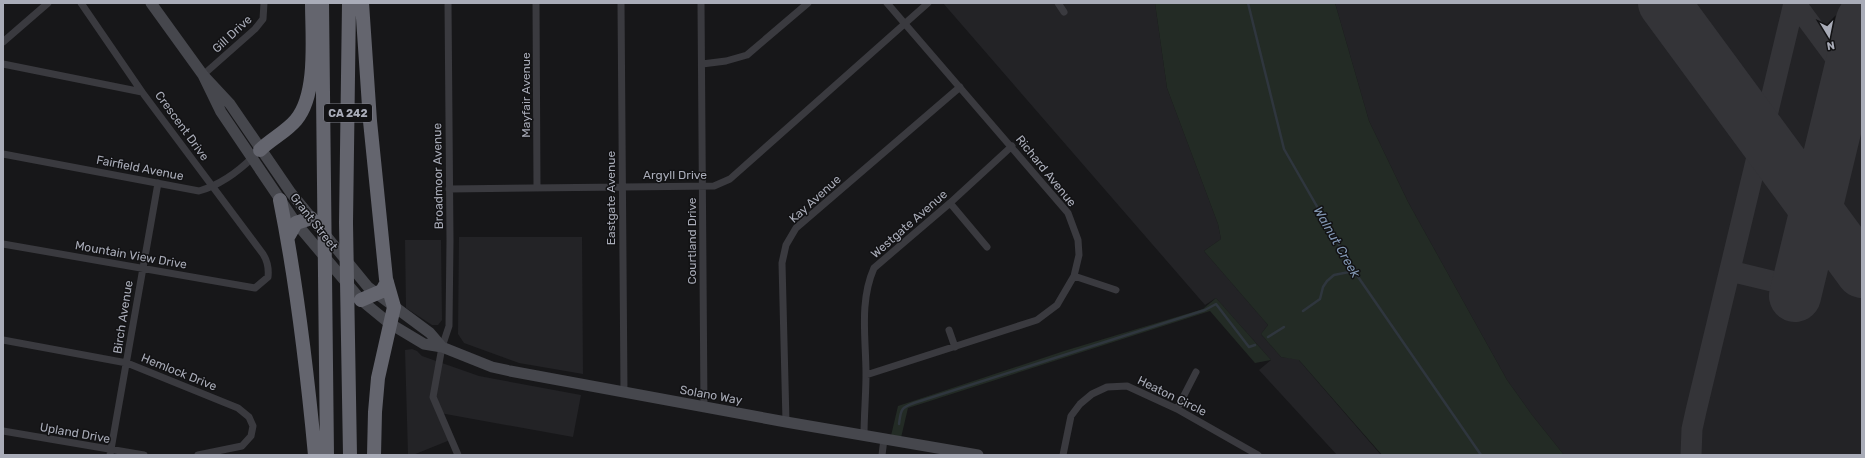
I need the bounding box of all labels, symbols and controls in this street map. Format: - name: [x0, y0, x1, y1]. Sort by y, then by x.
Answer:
- street label: Gill Drive: [209, 12, 255, 56]
- north arrow: [1809, 16, 1849, 56]
- text: N: [1826, 38, 1836, 52]
- street label: Mayfair Avenue: [519, 52, 533, 138]
- street label: Crescent Drive: [152, 89, 212, 164]
- road number: CA 242: [324, 104, 372, 122]
- street label: Broadmoor Avenue: [430, 122, 446, 229]
- street label: Richard Avenue: [1013, 133, 1079, 210]
- street label: Eastgate Avenue: [604, 150, 618, 245]
- street label: Fairfield Avenue: [95, 153, 185, 183]
- street label: Argyll Drive: [643, 168, 707, 182]
- street label: Kay Avenue: [786, 172, 844, 226]
- street label: Westgate Avenue: [868, 187, 950, 261]
- street label: Grant Street: [287, 191, 341, 254]
- street label: Courtland Drive: [685, 197, 699, 285]
- water label: Walnut Creek: [1311, 204, 1364, 281]
- street label: Mountain View Drive: [74, 238, 188, 272]
- street label: Birch Avenue: [110, 279, 136, 355]
- street label: Hemlock Drive: [139, 350, 219, 394]
- street label: Heaton Circle: [1135, 373, 1209, 419]
- street label: Solano Way: [679, 383, 744, 407]
- street label: Upland Drive: [39, 420, 112, 446]

